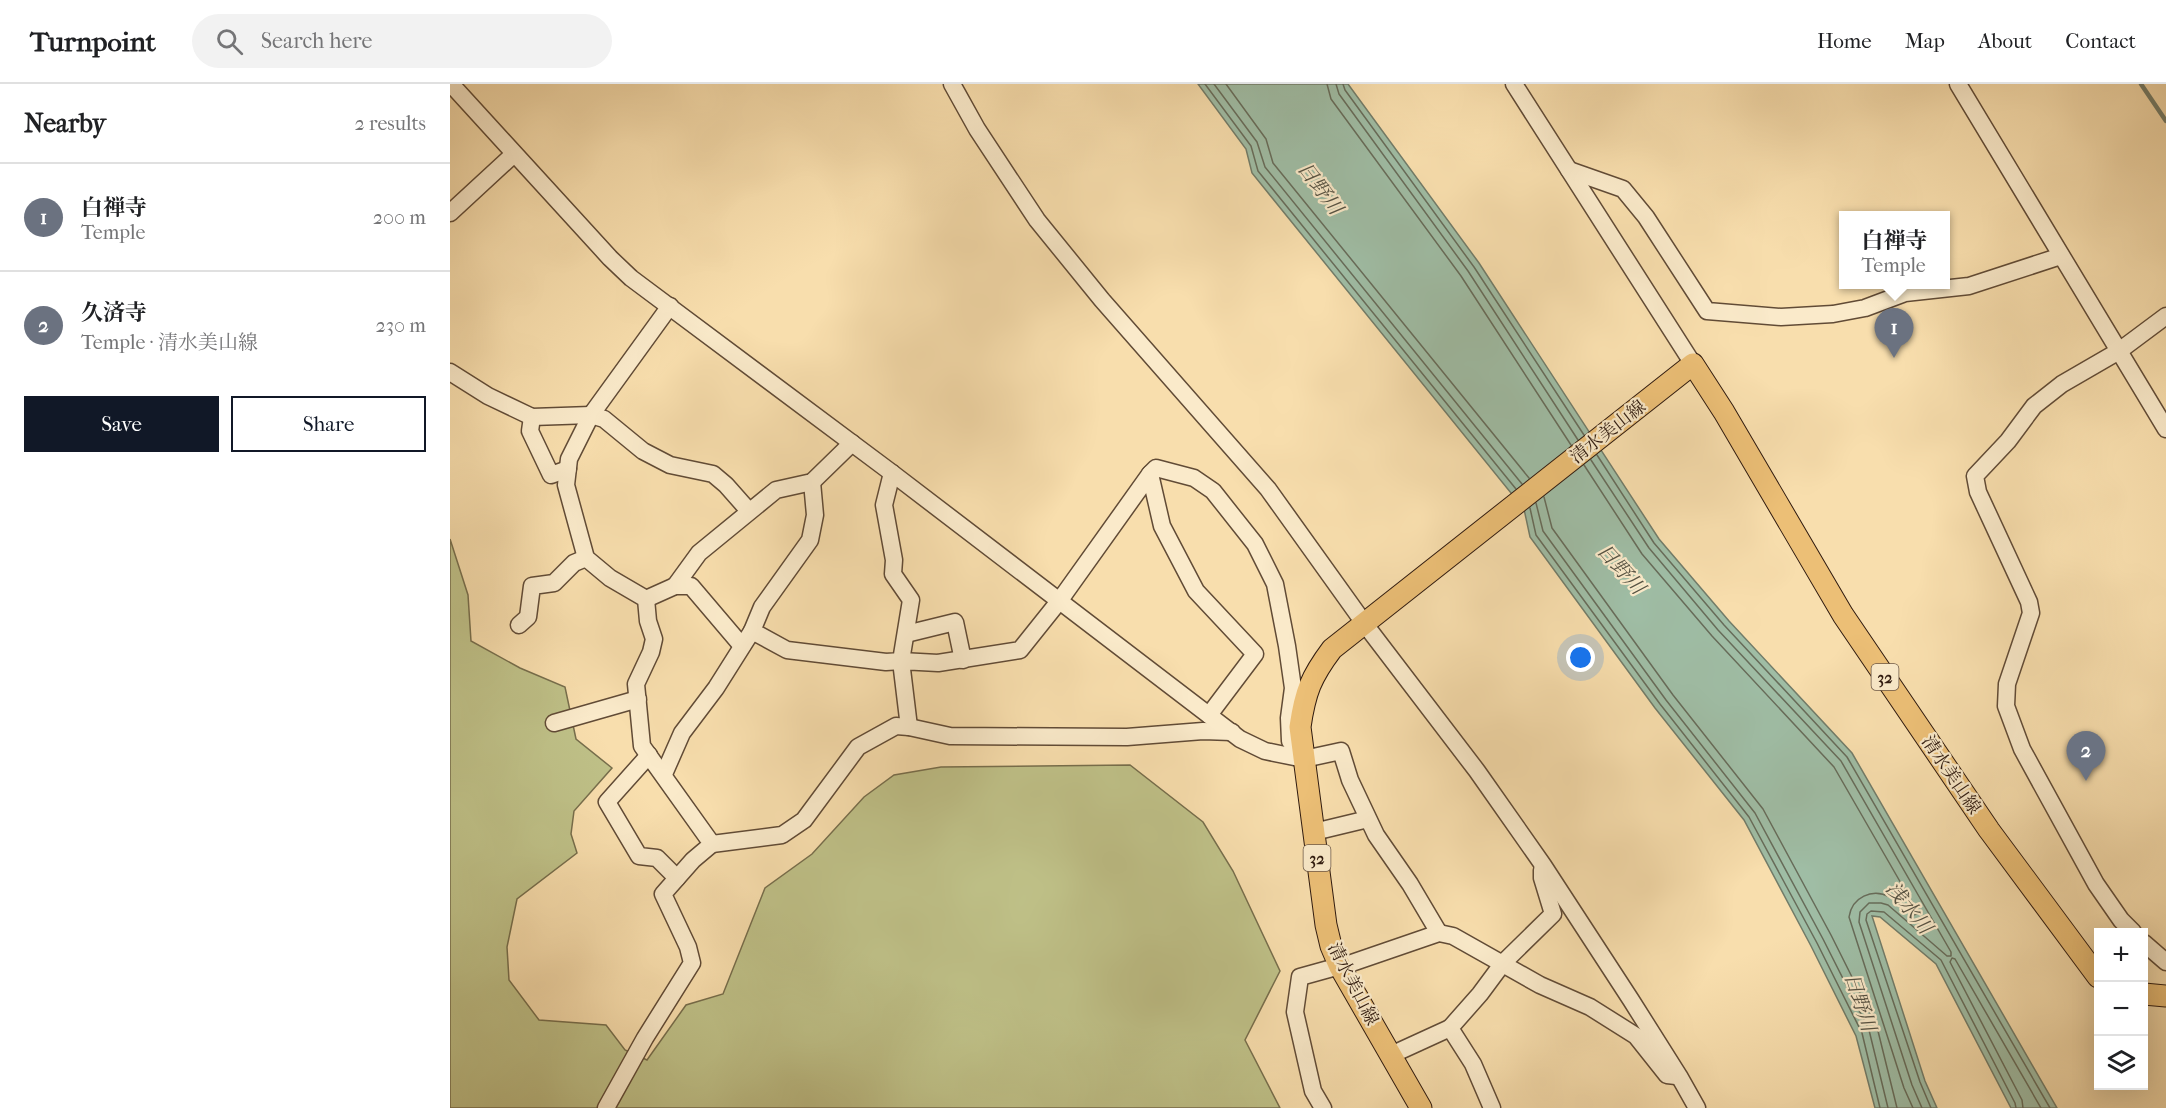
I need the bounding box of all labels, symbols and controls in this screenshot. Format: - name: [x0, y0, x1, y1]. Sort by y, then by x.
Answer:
- search box: [192, 14, 612, 68]
- text: Turnpoint: [30, 25, 156, 58]
- icon: search: [213, 25, 246, 58]
- text: Search here: [261, 28, 372, 54]
- text: Home: [1817, 29, 1872, 53]
- text: Map: [1905, 29, 1945, 53]
- text: About: [1978, 29, 2032, 53]
- text: Contact: [2065, 29, 2136, 53]
- text: Nearby: [24, 108, 106, 139]
- text: 2 results: [355, 112, 426, 135]
- water label: 日野川: [1293, 157, 1348, 220]
- text: 白禅寺: [81, 195, 147, 221]
- text: 1: [40, 206, 47, 229]
- text: 200 m: [373, 206, 426, 229]
- popup: [1839, 211, 1950, 289]
- text: Temple: [81, 221, 145, 244]
- text: 白禅寺: [1861, 228, 1928, 254]
- text: Temple: [1861, 254, 1926, 277]
- text: 久済寺: [81, 300, 147, 326]
- pin: 1: [1874, 308, 1914, 358]
- text: 2: [38, 314, 49, 337]
- text: 230 m: [376, 314, 426, 337]
- text: Temple · 清水美山線: [81, 331, 258, 354]
- button: Save: [24, 396, 219, 452]
- button: Share: [231, 396, 426, 452]
- street label: 清水美山線: [1566, 396, 1650, 468]
- water label: 日野川: [1592, 539, 1651, 600]
- your location: [1566, 643, 1595, 672]
- road number: 32: [1872, 664, 1898, 690]
- street label: 清水美山線: [1917, 732, 1985, 818]
- pin: 2: [2066, 732, 2106, 781]
- road number: 32: [1304, 845, 1330, 871]
- water label: 浅水川: [1881, 877, 1938, 940]
- map controls: [2094, 928, 2148, 1090]
- button: +: [2094, 928, 2148, 982]
- street label: 清水美山線: [1323, 939, 1383, 1029]
- water label: 日野川: [1840, 970, 1881, 1036]
- button: −: [2094, 982, 2148, 1036]
- button: layers: [2094, 1036, 2148, 1090]

